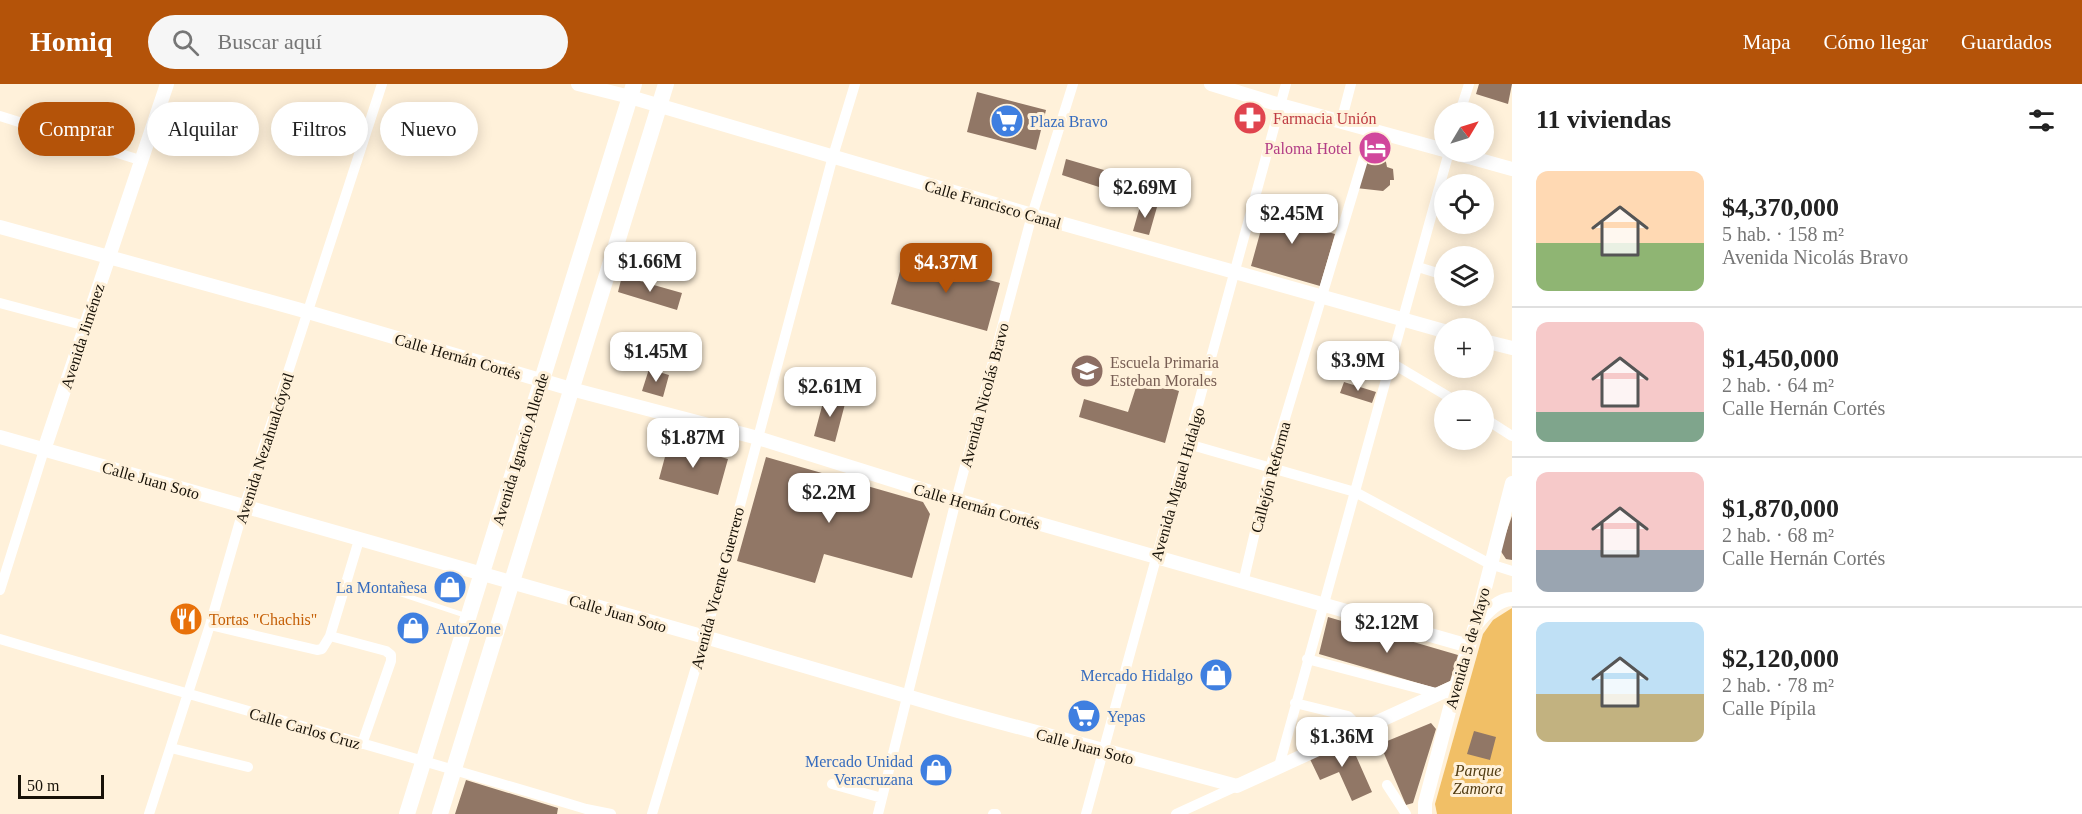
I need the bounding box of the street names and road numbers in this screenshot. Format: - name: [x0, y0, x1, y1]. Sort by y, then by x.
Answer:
- street label: Calle Francisco Canal: [923, 177, 1064, 232]
- street label: Avenida Jiménez: [57, 281, 107, 391]
- street label: Avenida Nicolás Bravo: [957, 321, 1012, 469]
- street label: Calle Hernán Cortés: [393, 330, 523, 383]
- street label: Avenida Nezahualcóyotl: [232, 370, 298, 526]
- street label: Avenida Ignacio Allende: [489, 371, 553, 528]
- street label: Avenida Miguel Hidalgo: [1147, 405, 1208, 563]
- street label: Callejón Reforma: [1247, 420, 1294, 535]
- street label: Calle Juan Soto: [100, 458, 201, 502]
- street label: Calle Hernán Cortés: [912, 480, 1042, 533]
- street label: Avenida Vicente Guerrero: [688, 505, 747, 671]
- street label: Avenida 5 de Mayo: [1442, 585, 1494, 711]
- street label: Calle Juan Soto: [567, 591, 668, 635]
- street label: Calle Carlos Cruz: [247, 705, 362, 752]
- street label: Calle Juan Soto: [1034, 725, 1136, 768]

